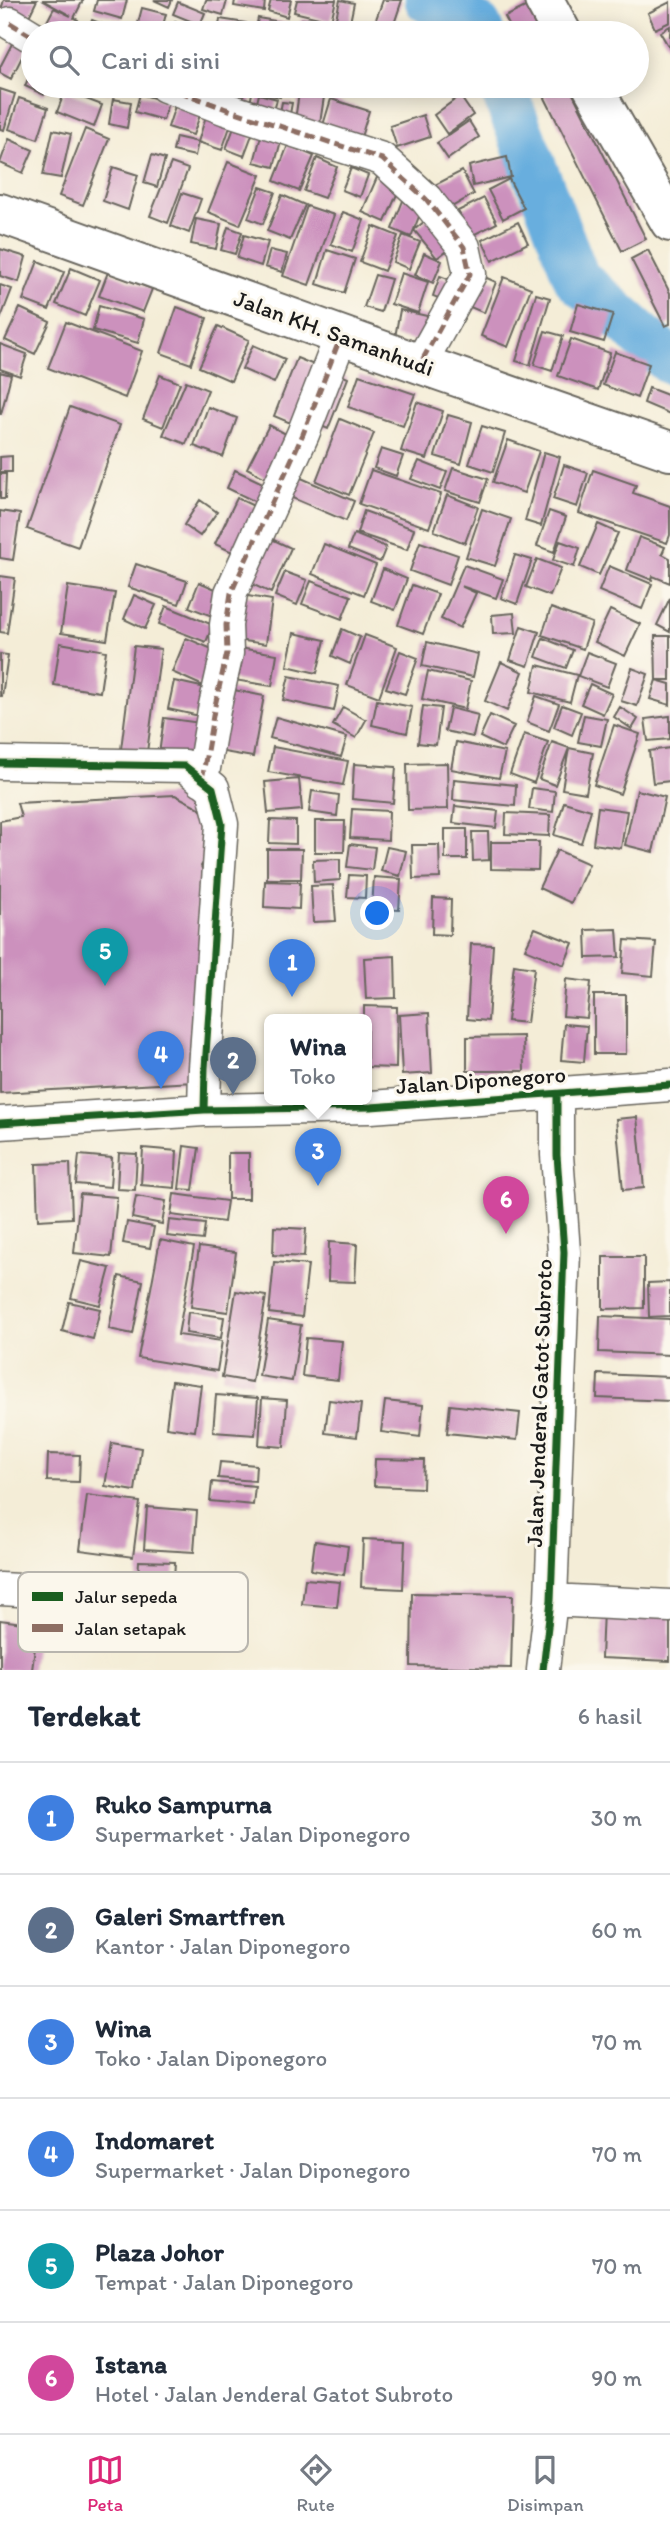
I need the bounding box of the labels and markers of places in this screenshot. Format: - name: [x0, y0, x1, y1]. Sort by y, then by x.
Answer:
- pin: 5: [82, 928, 128, 986]
- pin: 1: [269, 939, 315, 997]
- pin: 4: [138, 1031, 184, 1089]
- pin: 2: [210, 1037, 256, 1095]
- pin: 3: [295, 1128, 341, 1186]
- pin: 6: [483, 1176, 529, 1234]

